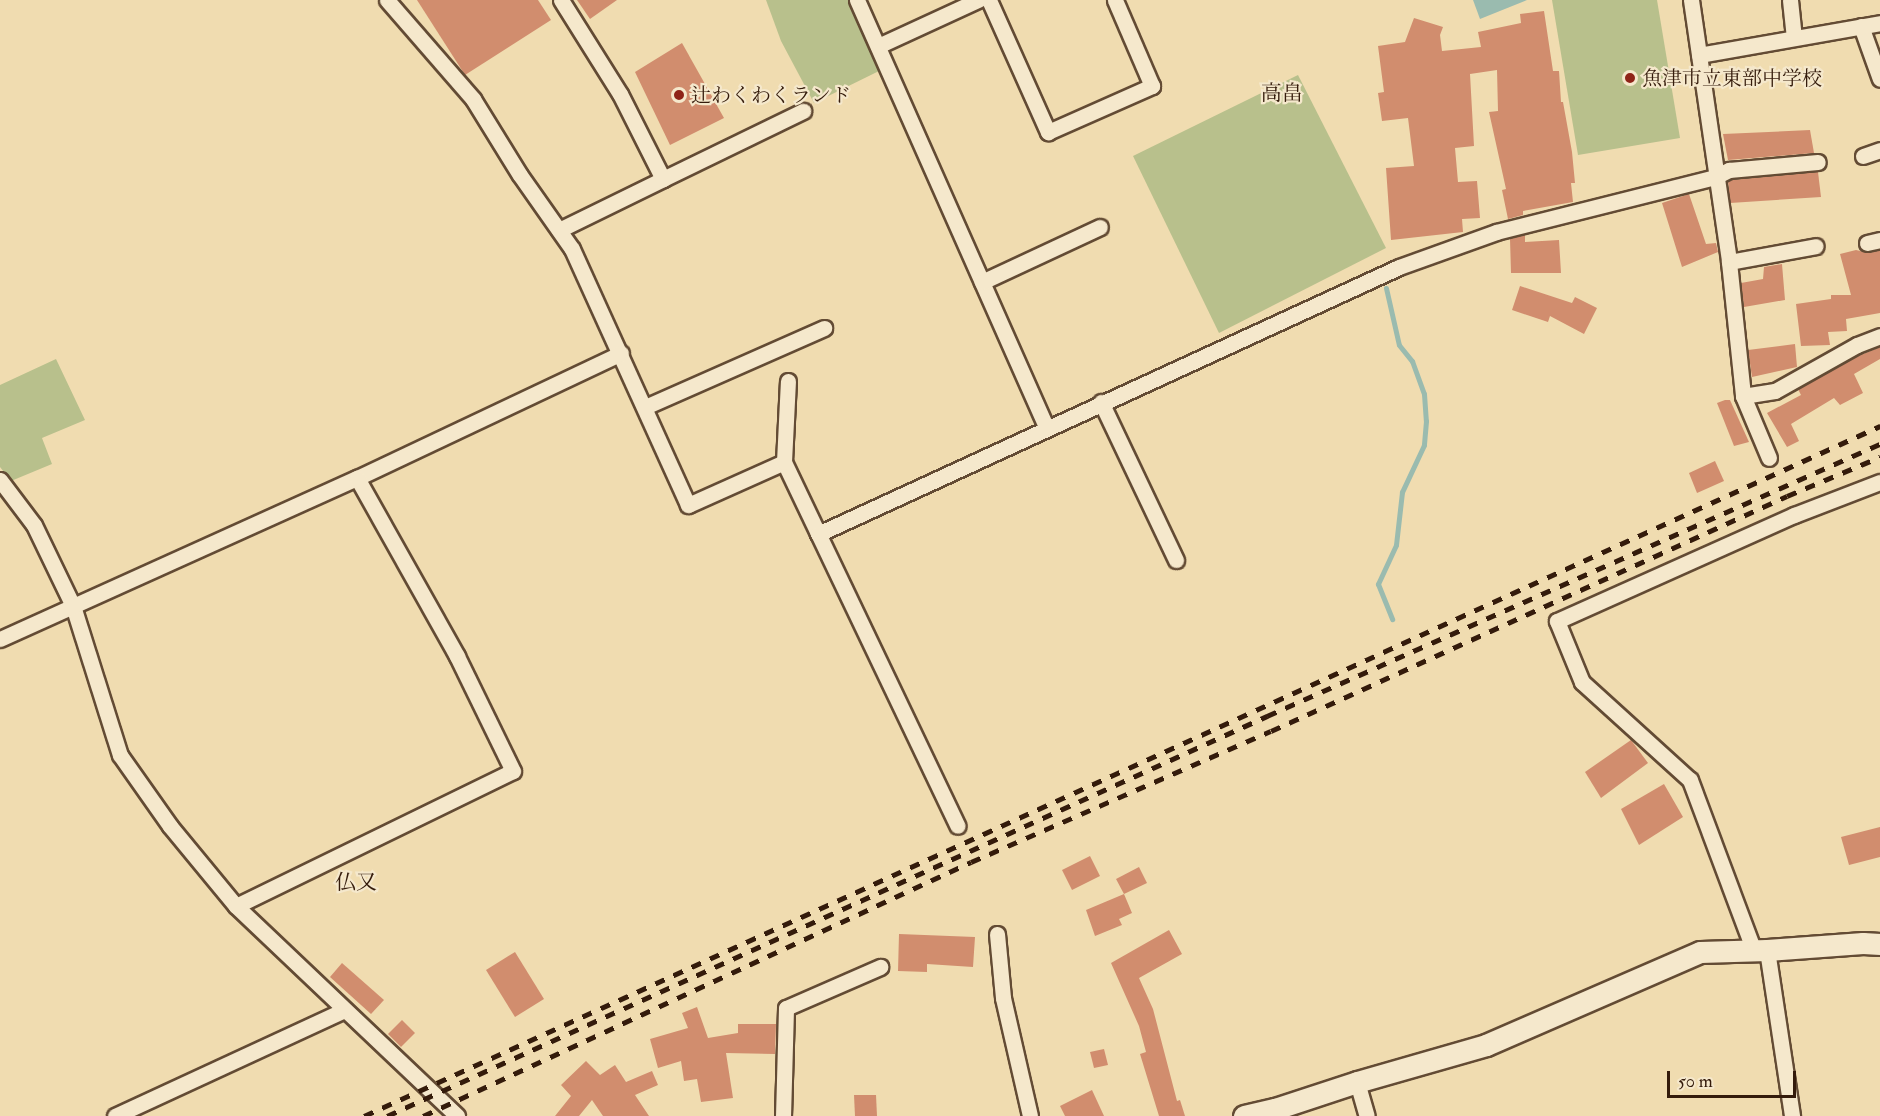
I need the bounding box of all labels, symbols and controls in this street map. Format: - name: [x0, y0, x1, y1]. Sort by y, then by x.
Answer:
- place label: 魚津市立東部中学校: [1642, 66, 1822, 90]
- marker: 魚津市立東部中学校: [1623, 71, 1637, 85]
- district label: 高畠: [1261, 81, 1303, 107]
- place label: 辻わくわくランド: [691, 83, 851, 107]
- marker: 辻わくわくランド: [672, 88, 686, 102]
- district label: 仏又: [335, 870, 377, 896]
- scale bar: [1670, 1059, 1799, 1097]
- text: 50 m: [1678, 1070, 1713, 1093]

